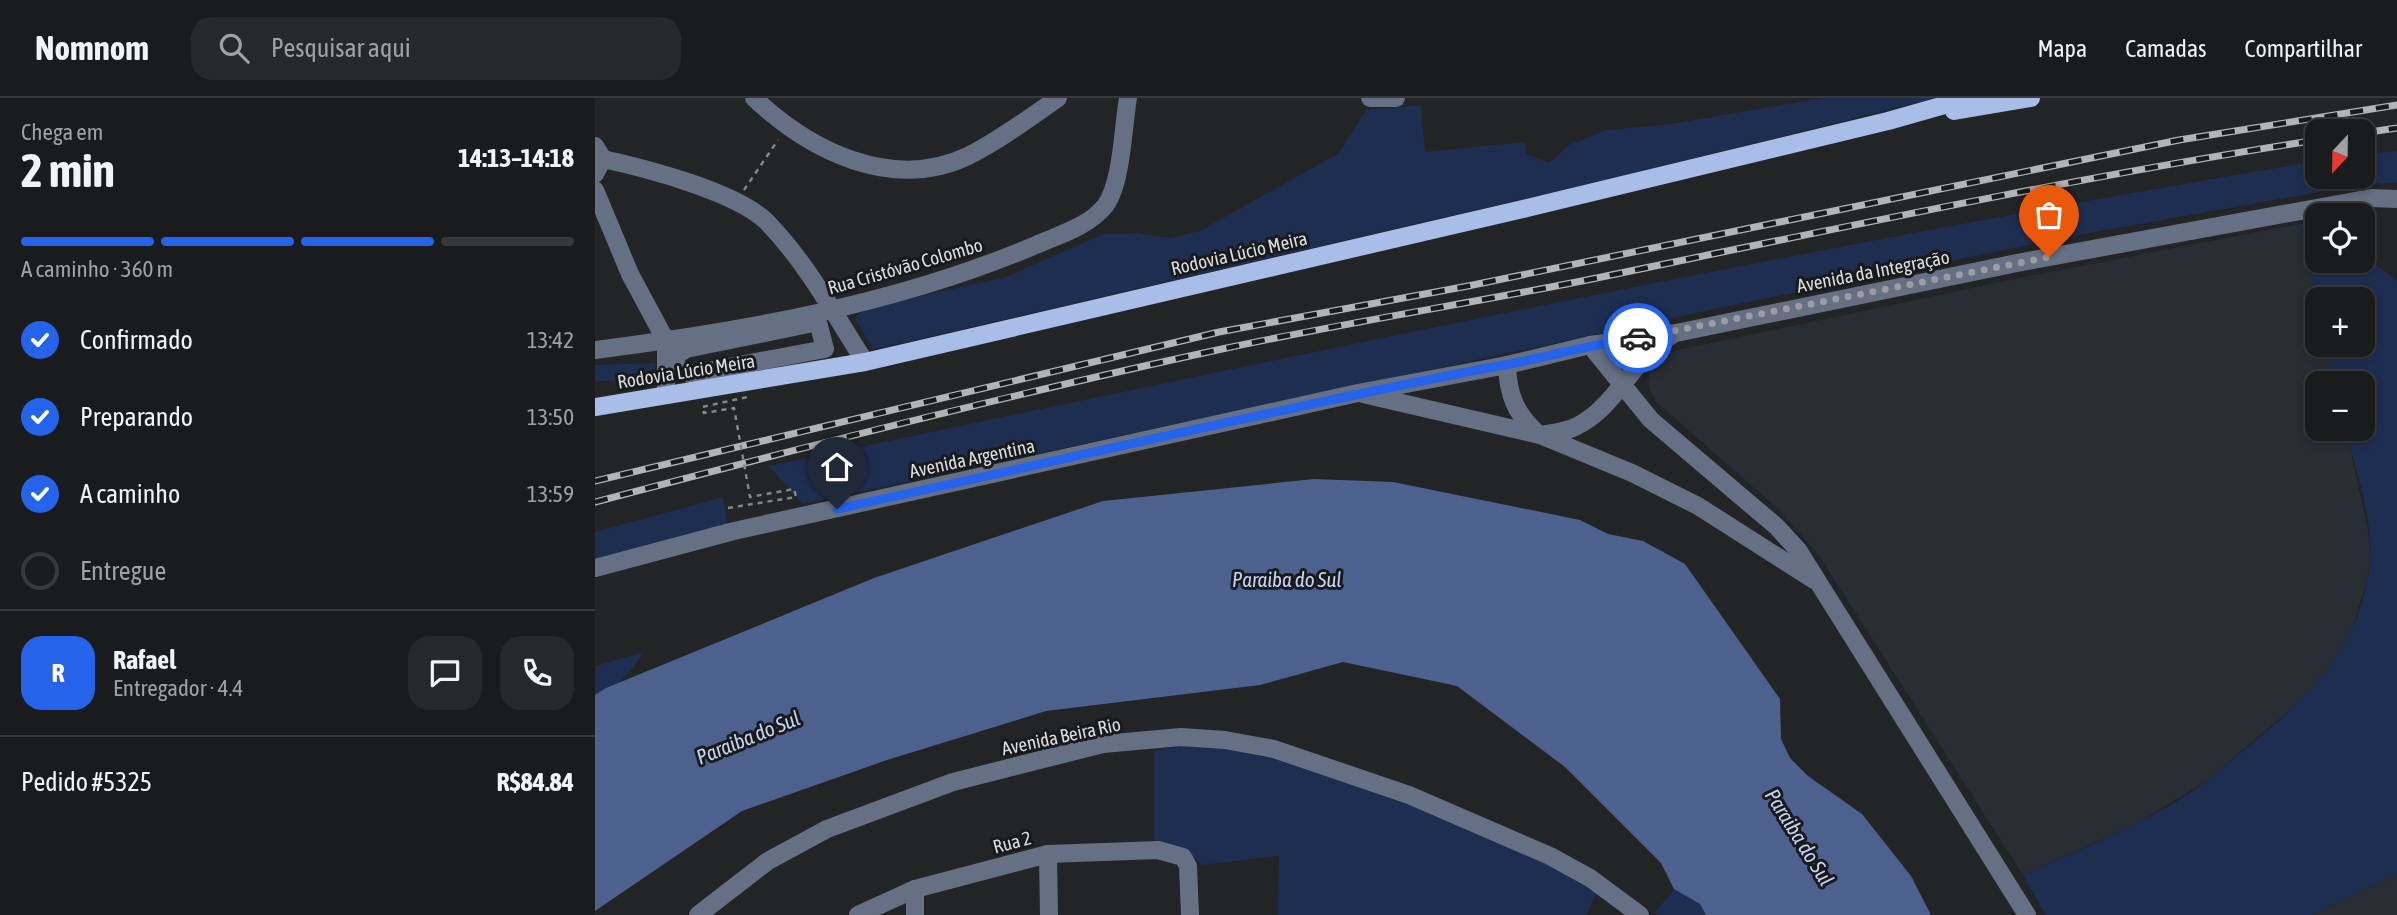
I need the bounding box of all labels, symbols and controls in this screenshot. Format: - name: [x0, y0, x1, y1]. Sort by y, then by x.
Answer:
- search box: [191, 17, 681, 80]
- text: Nomnom: [35, 29, 149, 67]
- icon: search: [215, 29, 253, 67]
- text: Pesquisar aqui: [271, 33, 411, 63]
- text: Mapa: [2037, 35, 2087, 62]
- text: Camadas: [2125, 35, 2207, 62]
- text: Compartilhar: [2245, 35, 2362, 62]
- text: Chega em: [21, 119, 103, 145]
- north arrow: [2305, 119, 2375, 189]
- map controls: [2305, 119, 2375, 441]
- text: 14:13–14:18: [458, 143, 574, 173]
- text: 2 min: [21, 144, 115, 197]
- pin: [2019, 185, 2079, 257]
- icon: bag: [2030, 196, 2068, 234]
- button: locate: [2305, 203, 2375, 273]
- street label: Rodovia Lúcio Meira: [1169, 227, 1309, 279]
- street label: Rua Cristóvão Colombo: [825, 233, 985, 299]
- street label: Avenida da Integração: [1795, 245, 1951, 297]
- text: A caminho · 360 m: [21, 256, 173, 282]
- button: +: [2305, 287, 2375, 357]
- courier: [1603, 303, 1673, 373]
- icon: car: [1619, 319, 1657, 357]
- icon: check: [21, 321, 59, 359]
- text: Confirmado: [80, 325, 193, 355]
- text: 13:42: [527, 327, 574, 353]
- street label: Rodovia Lúcio Meira: [616, 349, 756, 393]
- button: −: [2305, 371, 2375, 441]
- icon: check: [21, 398, 59, 436]
- text: Preparando: [80, 402, 193, 432]
- text: 13:50: [527, 404, 574, 430]
- street label: Avenida Argentina: [907, 434, 1037, 482]
- pin: [807, 437, 867, 509]
- icon: home: [818, 448, 856, 486]
- icon: check: [21, 475, 59, 513]
- text: A caminho: [80, 479, 180, 509]
- text: 13:59: [527, 481, 574, 507]
- text: Entregue: [80, 556, 166, 586]
- water label: Paraiba do Sul: [1232, 567, 1342, 591]
- button: chat: [408, 636, 482, 710]
- button: phone: [500, 636, 574, 710]
- text: Rafael: [113, 645, 176, 675]
- text: R: [51, 658, 65, 688]
- text: Entregador · 4.4: [113, 675, 243, 701]
- water label: Paraiba do Sul: [693, 705, 803, 769]
- street label: Avenida Beira Rio: [999, 713, 1123, 759]
- text: Pedido #5325: [21, 767, 152, 797]
- text: R$84.84: [497, 767, 574, 797]
- water label: Paraiba do Sul: [1761, 784, 1839, 890]
- street label: Rua 2: [990, 826, 1034, 858]

